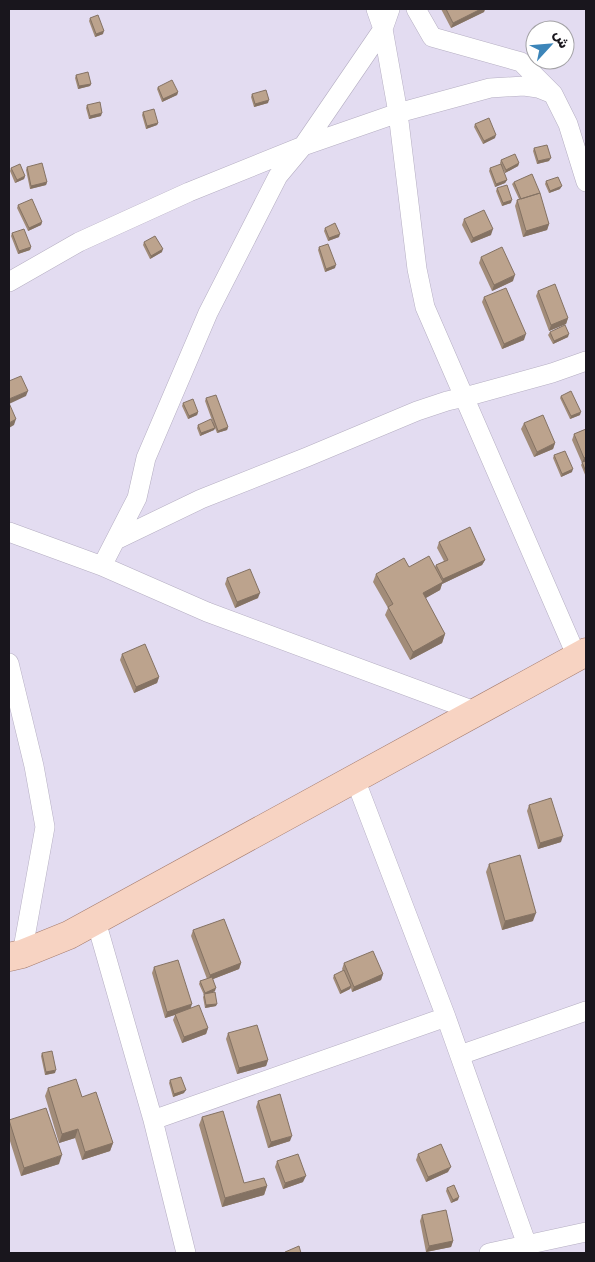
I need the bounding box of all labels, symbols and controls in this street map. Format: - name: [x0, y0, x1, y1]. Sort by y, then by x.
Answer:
- north arrow: [525, 20, 575, 70]
- text: ش: [550, 28, 573, 51]

